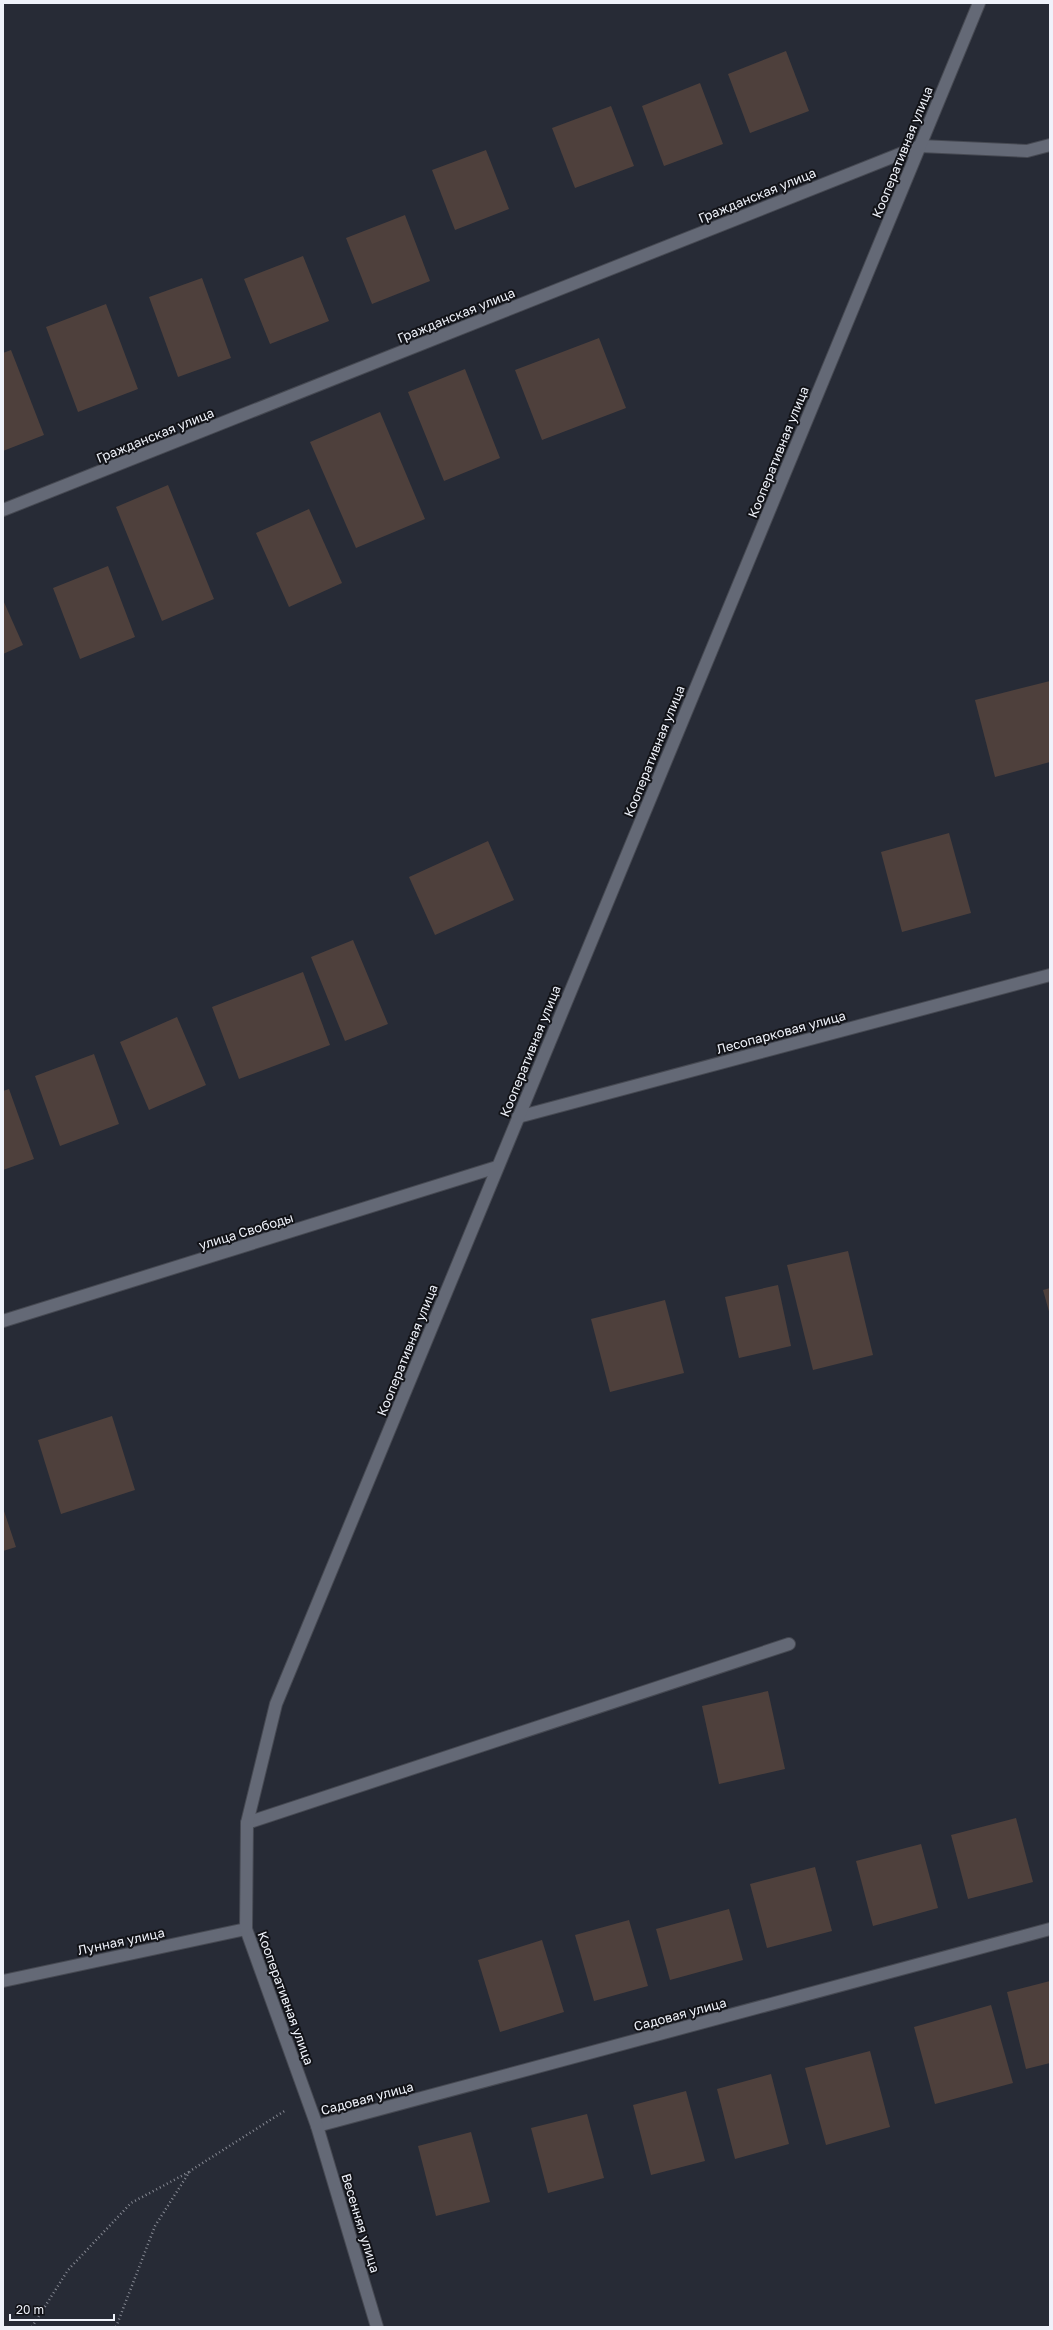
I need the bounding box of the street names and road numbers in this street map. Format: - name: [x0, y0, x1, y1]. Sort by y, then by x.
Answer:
- street label: Кооперативная улица: [868, 84, 936, 220]
- street label: Гражданская улица: [696, 164, 818, 226]
- street label: Гражданская улица: [395, 284, 517, 346]
- street label: Кооперативная улица: [744, 384, 812, 520]
- street label: Гражданская улица: [94, 404, 216, 466]
- street label: Кооперативная улица: [620, 683, 688, 819]
- street label: Кооперативная улица: [496, 983, 564, 1119]
- street label: Лесопарковая улица: [715, 1007, 847, 1057]
- street label: улица Свободы: [197, 1209, 295, 1253]
- street label: Кооперативная улица: [373, 1282, 441, 1418]
- street label: Лунная улица: [76, 1924, 166, 1958]
- street label: Кооперативная улица: [254, 1929, 318, 2067]
- street label: Садовая улица: [632, 1994, 728, 2034]
- street label: Садовая улица: [319, 2078, 415, 2118]
- street label: Весенняя улица: [338, 2171, 384, 2275]

